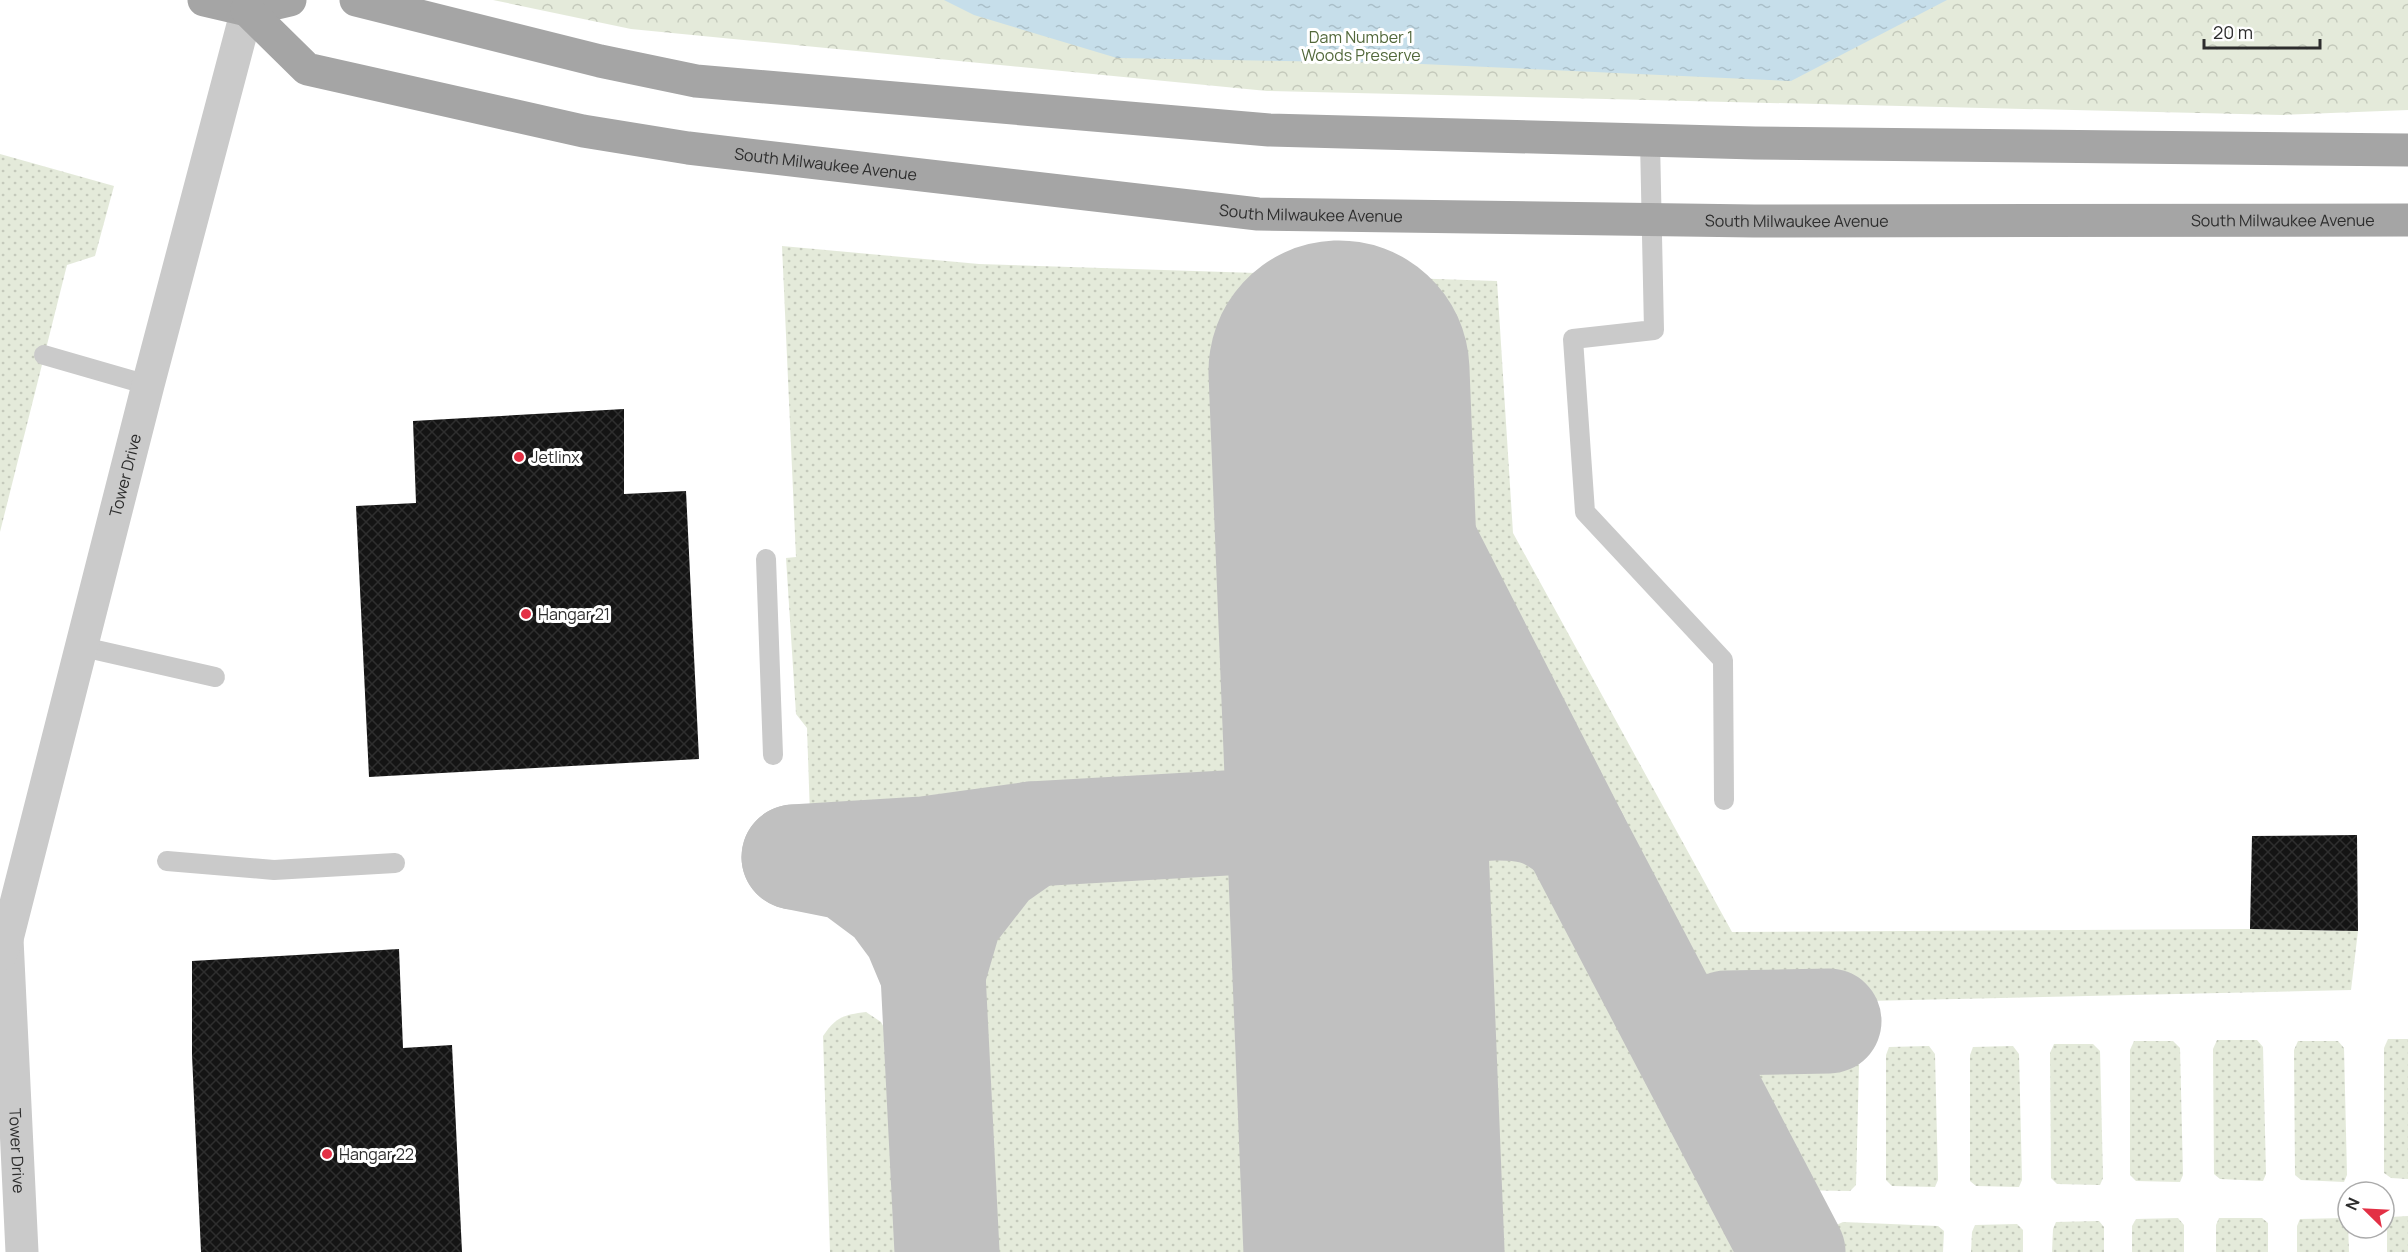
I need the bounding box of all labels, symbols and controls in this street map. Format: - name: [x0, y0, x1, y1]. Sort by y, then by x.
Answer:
- scale bar: [2204, 12, 2320, 50]
- text: 20 m: [2213, 20, 2253, 44]
- park label: Dam Number 1 Woods Preserve: [1301, 26, 1421, 66]
- street label: South Milwaukee Avenue: [733, 142, 918, 185]
- street label: South Milwaukee Avenue: [1218, 199, 1403, 227]
- street label: South Milwaukee Avenue: [1705, 209, 1889, 232]
- street label: South Milwaukee Avenue: [2191, 209, 2375, 231]
- street label: Tower Drive: [104, 431, 146, 519]
- place label: Jetlinx: [531, 446, 580, 468]
- marker: Jetlinx: [512, 450, 526, 464]
- place label: Hangar 21: [538, 603, 610, 625]
- marker: Hangar 21: [519, 607, 533, 621]
- street label: Tower Drive: [4, 1108, 30, 1194]
- place label: Hangar 22: [339, 1143, 414, 1165]
- marker: Hangar 22: [320, 1147, 334, 1161]
- north arrow: [2336, 1180, 2396, 1240]
- text: N: [2340, 1194, 2365, 1214]

